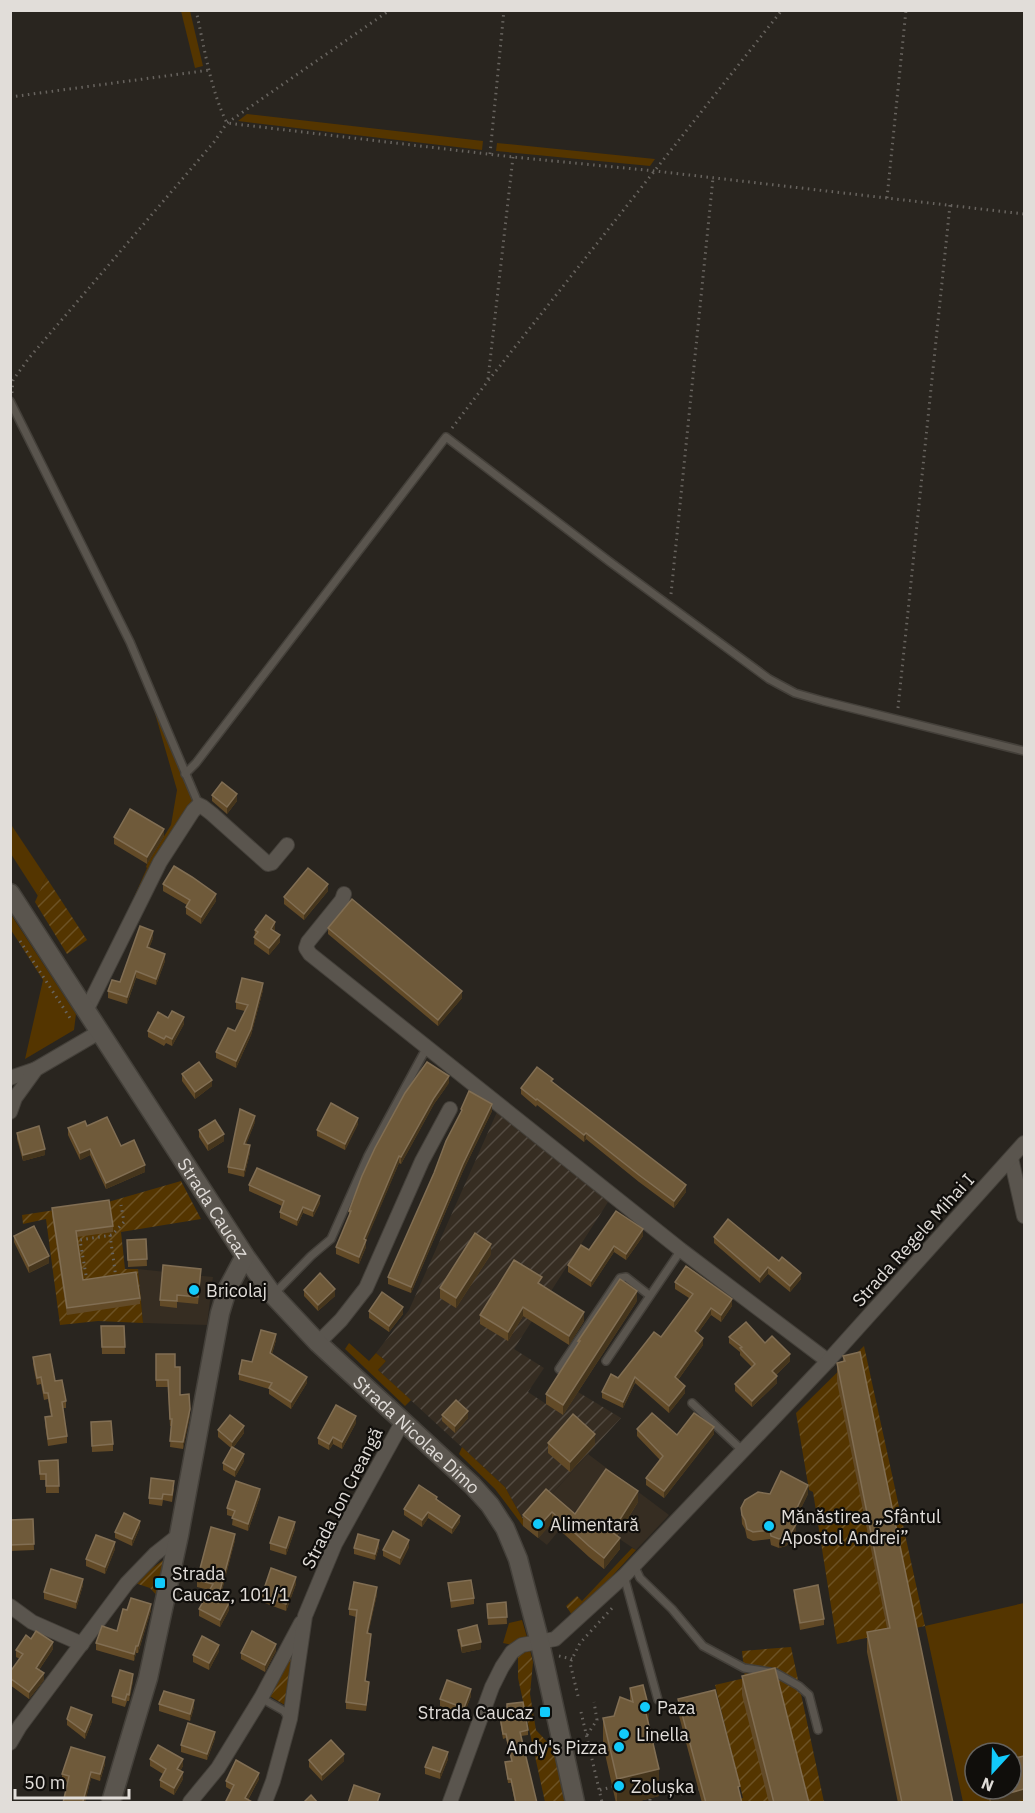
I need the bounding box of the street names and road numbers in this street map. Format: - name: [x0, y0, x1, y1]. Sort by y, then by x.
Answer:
- street label: Strada Caucaz: [173, 1153, 255, 1262]
- street label: Strada Regele Mihai I: [847, 1169, 979, 1311]
- street label: Strada Nicolae Dimo: [349, 1370, 486, 1498]
- street label: Strada Ion Creangă: [296, 1423, 388, 1572]

